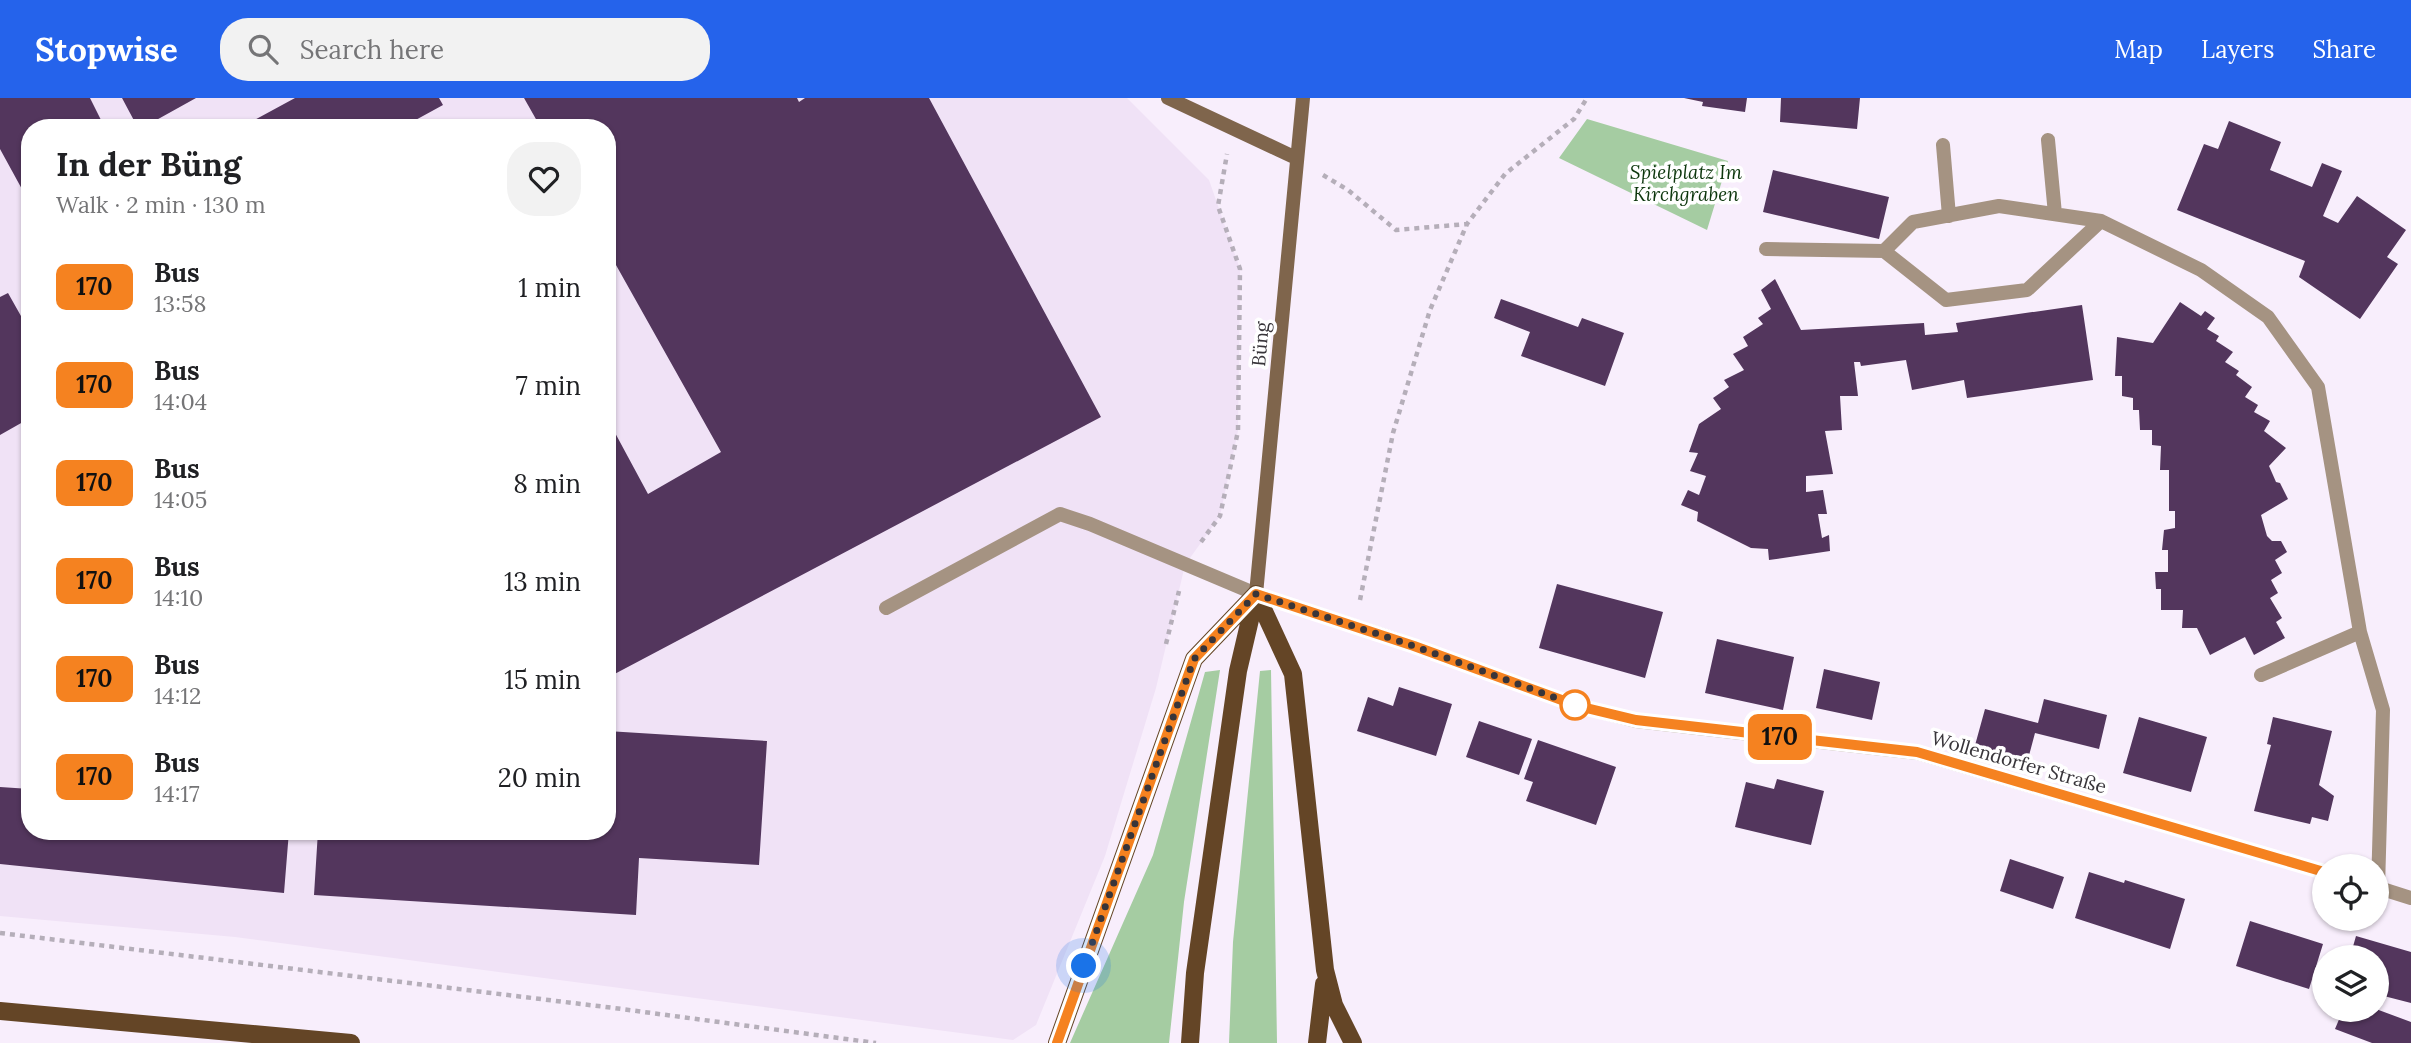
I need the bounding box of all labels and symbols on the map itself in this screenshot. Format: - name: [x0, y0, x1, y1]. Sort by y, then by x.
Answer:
- park label: Spielplatz Im Kirchgraben: [1630, 160, 1742, 206]
- street label: Büng: [1246, 320, 1274, 367]
- unlabelled marker: [1560, 690, 1590, 720]
- line badge: 170: [1740, 714, 1820, 760]
- street label: Wollendorfer Straße: [1929, 725, 2109, 799]
- your location: [1066, 948, 1101, 983]

